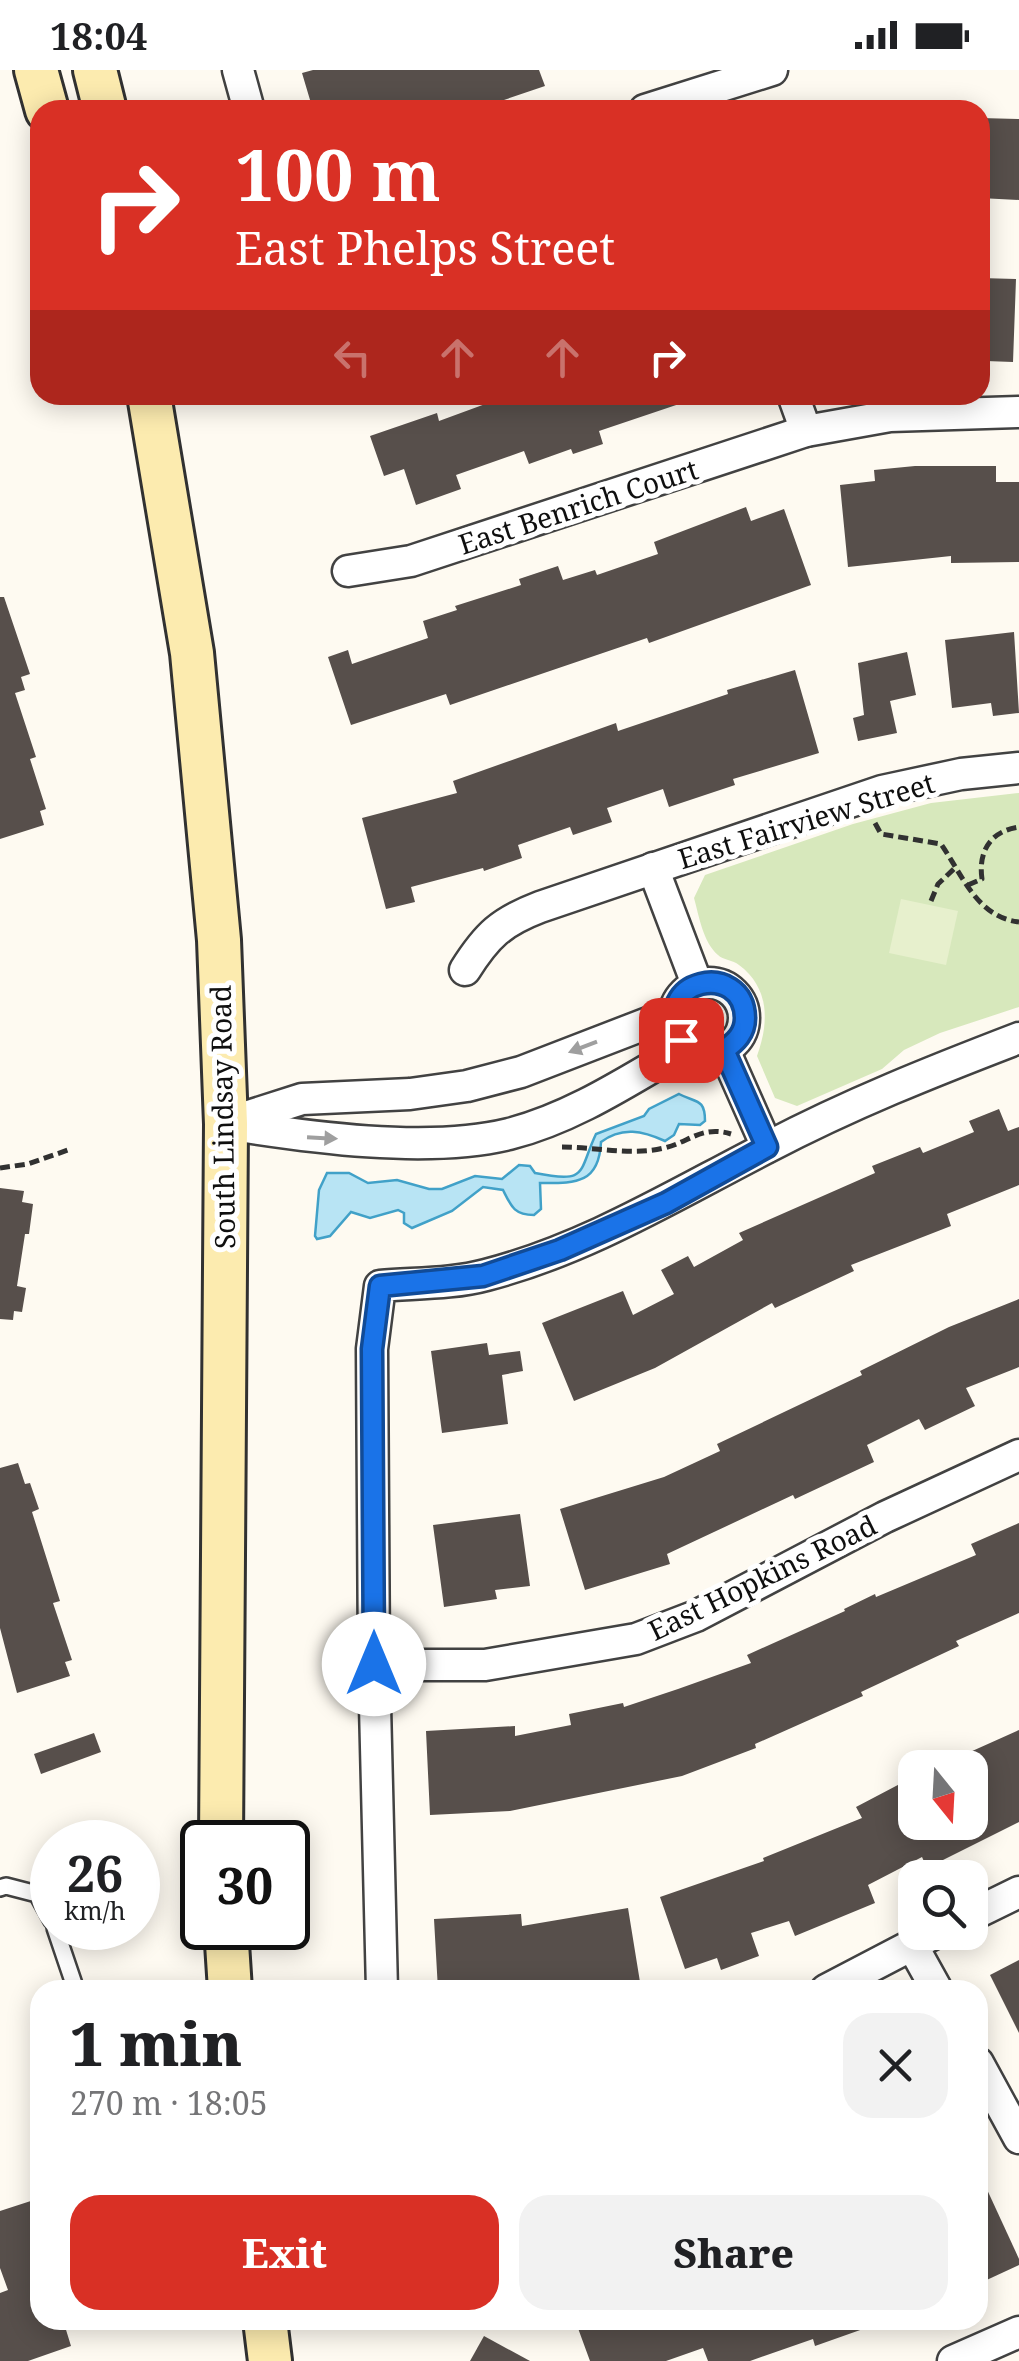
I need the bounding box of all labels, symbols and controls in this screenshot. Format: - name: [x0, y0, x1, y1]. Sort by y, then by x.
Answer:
- text: 18:04: [50, 9, 147, 61]
- text: 100 m: [235, 126, 441, 222]
- icon: right: [70, 140, 200, 270]
- text: East Phelps Street: [235, 217, 615, 278]
- icon: left: [325, 330, 380, 385]
- icon: ahead: [430, 330, 485, 385]
- icon: ahead: [535, 330, 590, 385]
- icon: right: [640, 330, 695, 385]
- street label: East Benrich Court: [453, 449, 703, 563]
- street label: East Fairview Street: [673, 763, 939, 877]
- street label: South Lindsay Road: [201, 985, 243, 1249]
- pin: [639, 998, 724, 1083]
- icon: arrive: [654, 1013, 709, 1068]
- one-way arrow: [568, 1040, 598, 1056]
- one-way arrow: [306, 1130, 338, 1146]
- street label: East Hopkins Road: [642, 1505, 882, 1649]
- position arrow: [322, 1612, 426, 1716]
- north arrow: [898, 1750, 988, 1840]
- map controls: [898, 1750, 988, 1950]
- speed limit sign: 30: [180, 1820, 310, 1950]
- text: 26: [67, 1839, 123, 1907]
- button: search: [898, 1860, 988, 1950]
- text: km/h: [64, 1893, 126, 1927]
- text: 1 min: [70, 2002, 242, 2084]
- button: close: [843, 2013, 948, 2118]
- text: 270 m · 18:05: [70, 2081, 268, 2124]
- button: Exit: [70, 2195, 499, 2310]
- button: Share: [519, 2195, 948, 2310]

